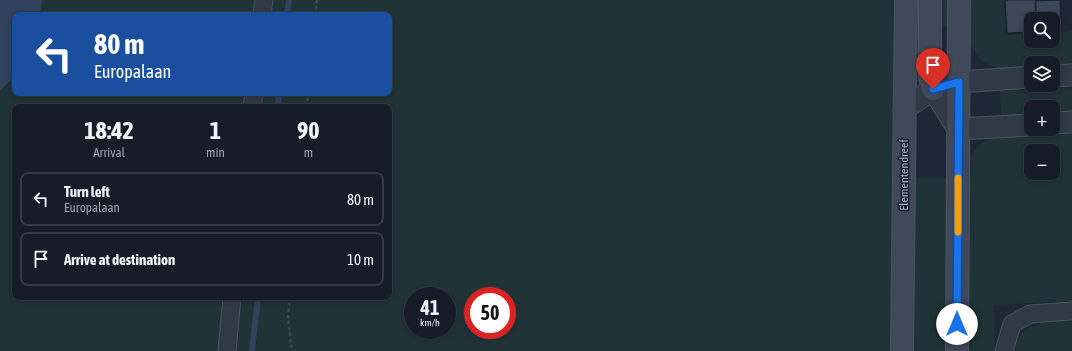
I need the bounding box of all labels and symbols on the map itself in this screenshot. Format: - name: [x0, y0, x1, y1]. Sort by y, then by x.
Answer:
- pin: [916, 48, 950, 89]
- street label: Elementendreef: [897, 139, 911, 211]
- speed limit sign: 50: [464, 287, 516, 339]
- position arrow: [936, 303, 978, 345]

